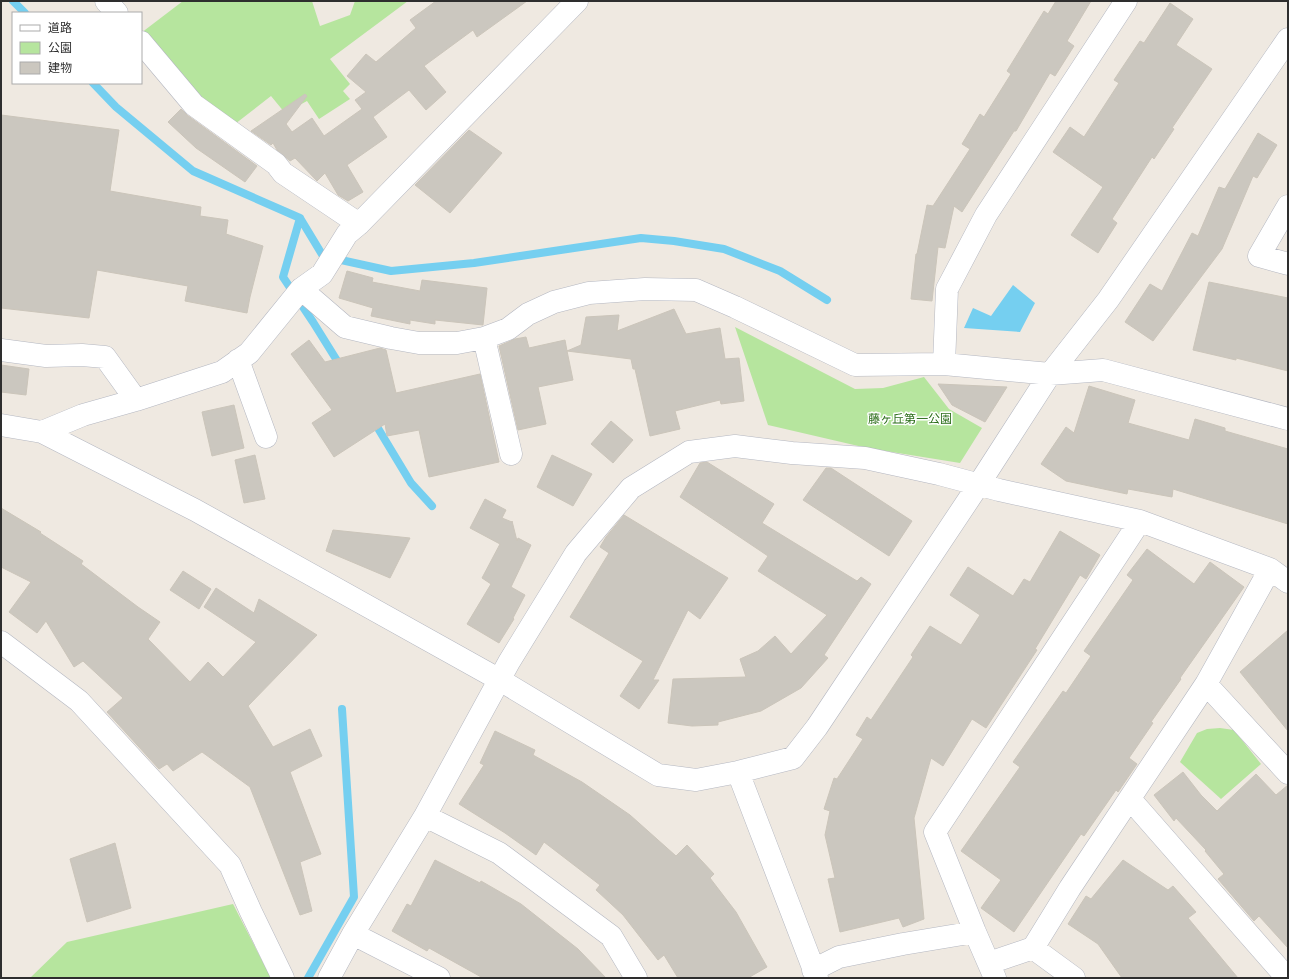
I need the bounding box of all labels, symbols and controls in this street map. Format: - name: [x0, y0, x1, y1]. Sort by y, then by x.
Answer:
- legend: [12, 12, 142, 84]
- text: 道路: [48, 19, 72, 36]
- text: 公園: [48, 39, 72, 56]
- text: 建物: [48, 59, 72, 76]
- park label: 藤ヶ丘第一公園: [868, 410, 952, 427]

